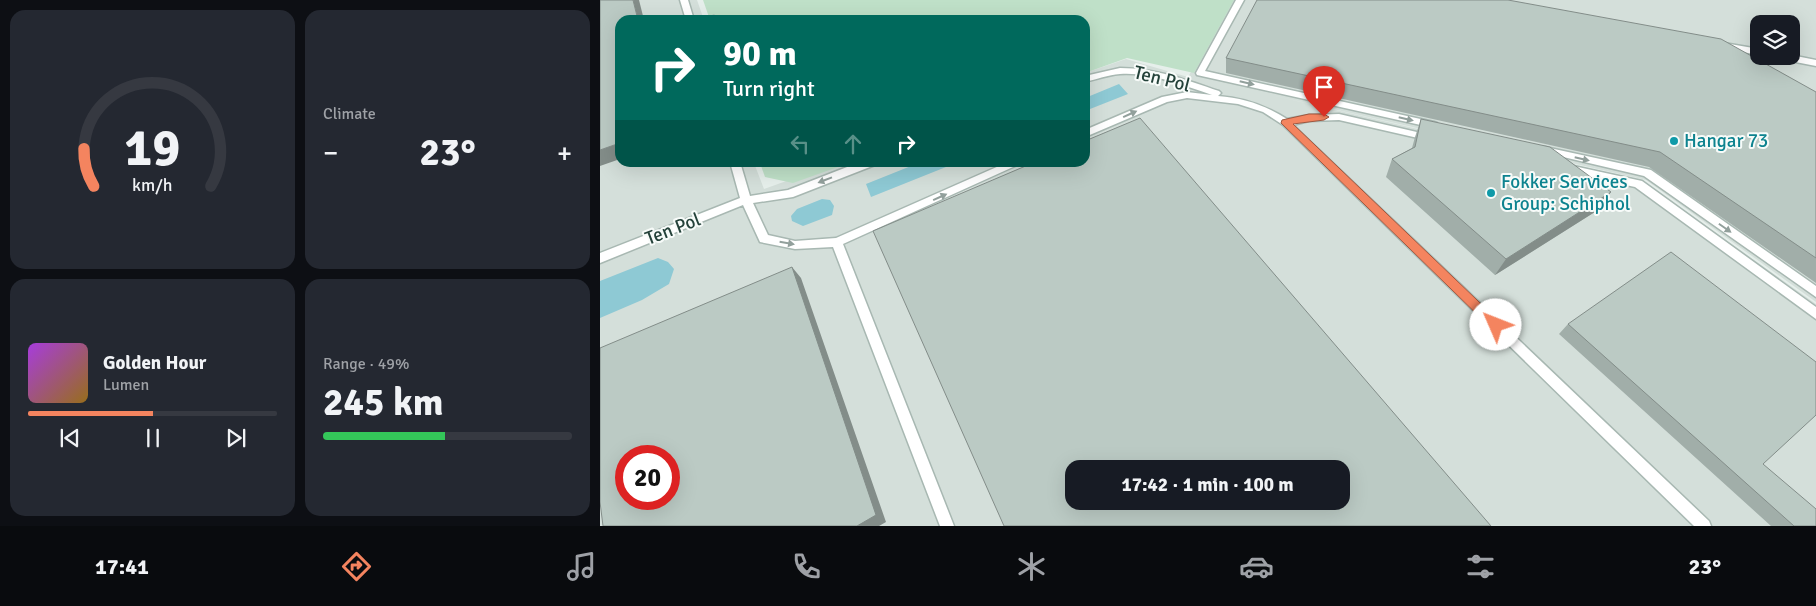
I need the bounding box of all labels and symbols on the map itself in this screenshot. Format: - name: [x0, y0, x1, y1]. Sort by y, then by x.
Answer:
- street label: Ten Pol: [1131, 60, 1193, 98]
- pin: [1303, 66, 1345, 117]
- one-way arrow: [1240, 80, 1256, 88]
- one-way arrow: [1123, 110, 1137, 118]
- one-way arrow: [1398, 115, 1414, 123]
- place label: Hangar 73: [1684, 129, 1768, 153]
- marker: Hangar 73: [1668, 135, 1680, 147]
- one-way arrow: [1574, 155, 1589, 163]
- place label: Fokker Services Group: Schiphol: [1501, 170, 1630, 216]
- one-way arrow: [817, 176, 832, 184]
- marker: Fokker Services Group: Schiphol: [1485, 187, 1497, 199]
- one-way arrow: [933, 192, 947, 200]
- street label: Ten Pol: [642, 207, 704, 251]
- one-way arrow: [1718, 223, 1732, 233]
- one-way arrow: [780, 239, 796, 247]
- position arrow: [1469, 298, 1521, 350]
- speed limit sign: 20: [615, 445, 680, 510]

